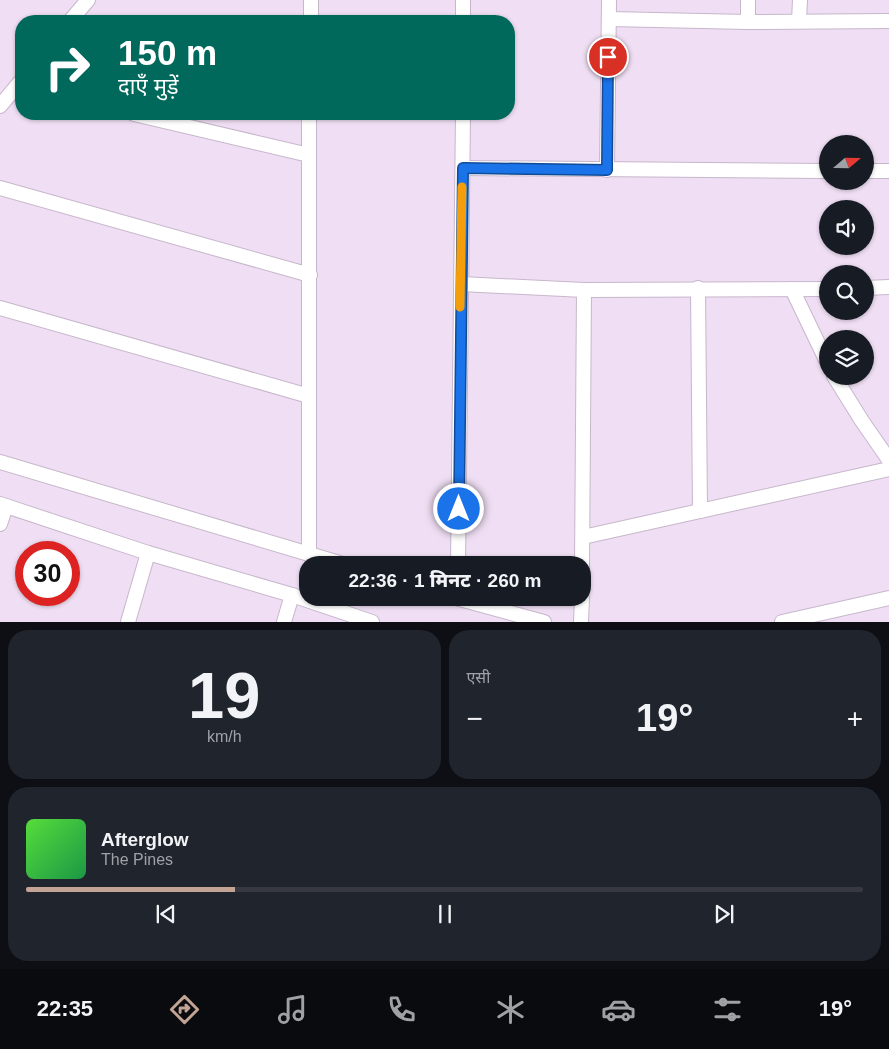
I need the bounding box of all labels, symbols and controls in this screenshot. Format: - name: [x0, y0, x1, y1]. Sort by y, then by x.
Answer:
- text: 150 m: [118, 33, 217, 72]
- icon: right: [35, 35, 100, 100]
- pin: [587, 36, 629, 78]
- icon: arrive: [594, 43, 622, 71]
- text: दाएँ मुड़ें: [118, 74, 179, 99]
- north arrow: [819, 135, 874, 190]
- map controls: [819, 135, 874, 385]
- button: sound: [819, 200, 874, 255]
- button: search: [819, 265, 874, 320]
- button: layers: [819, 330, 874, 385]
- position arrow: [432, 482, 484, 534]
- speed limit sign: 30: [15, 541, 80, 606]
- text: 22:36 · 1 मिनट · 260 m: [349, 570, 542, 591]
- text: 19: [188, 659, 260, 732]
- text: एसी: [467, 669, 490, 686]
- text: 19°: [636, 697, 693, 739]
- text: −: [467, 703, 483, 734]
- text: +: [847, 703, 863, 734]
- text: km/h: [207, 728, 242, 745]
- text: Afterglow: [101, 829, 189, 850]
- text: The Pines: [101, 851, 173, 868]
- icon: previous: [152, 900, 180, 928]
- icon: pause: [431, 900, 459, 928]
- icon: next: [710, 900, 738, 928]
- icon: directions: [167, 992, 202, 1027]
- icon: music: [275, 992, 310, 1027]
- icon: phone: [384, 992, 419, 1027]
- icon: climate: [493, 992, 528, 1027]
- icon: car: [601, 992, 636, 1027]
- icon: filters: [710, 992, 745, 1027]
- text: 22:35: [37, 996, 93, 1021]
- text: 19°: [819, 996, 852, 1021]

